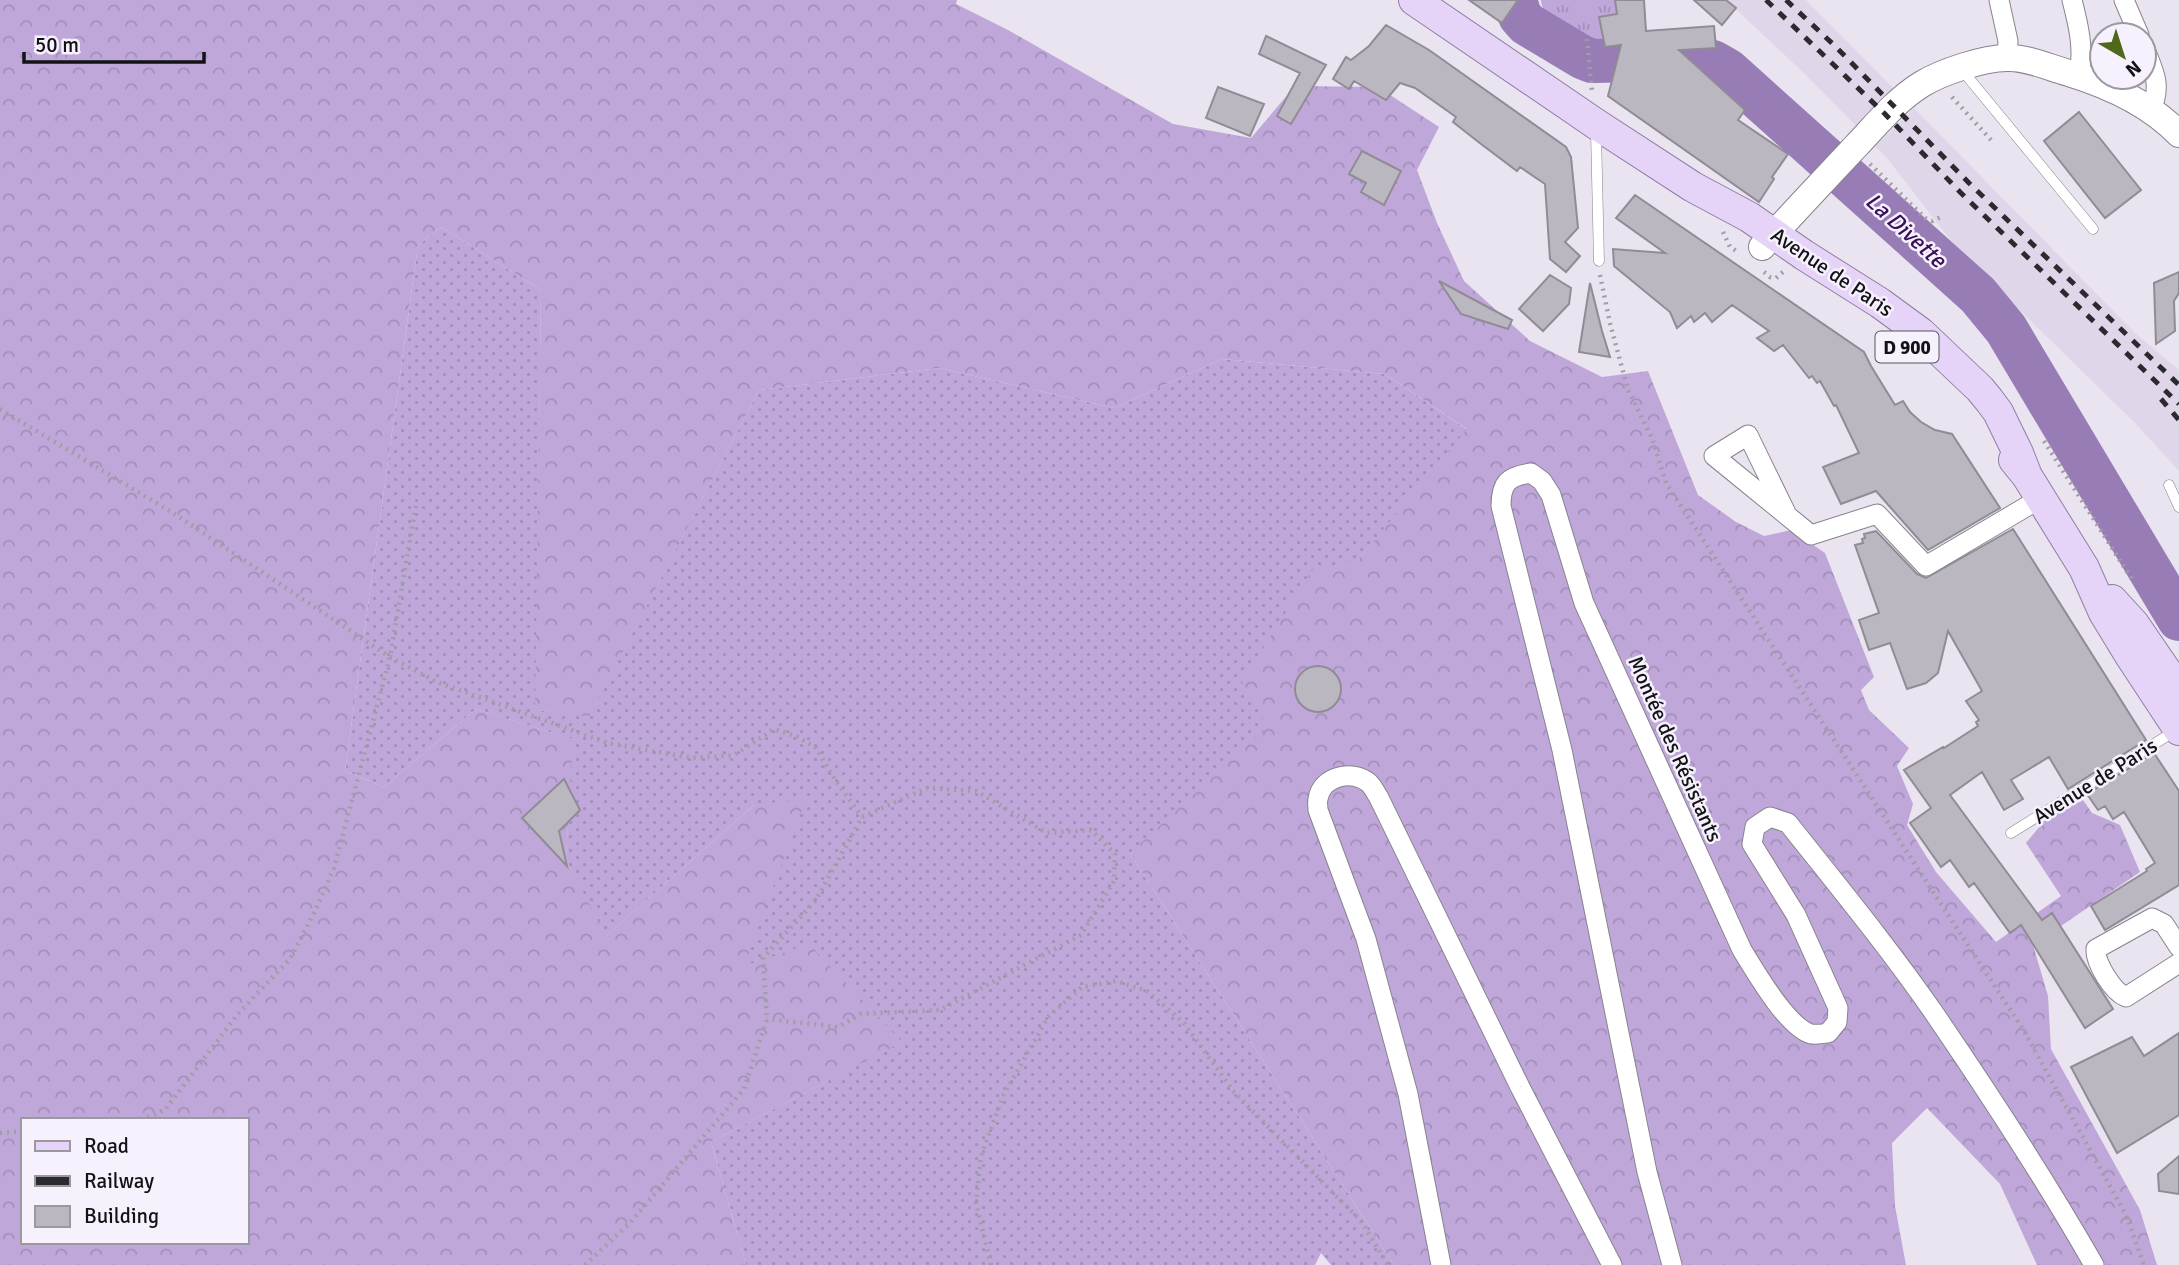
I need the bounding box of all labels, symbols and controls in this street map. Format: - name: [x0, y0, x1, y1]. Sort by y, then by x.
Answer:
- scale bar: [24, 21, 205, 65]
- north arrow: [2088, 21, 2158, 91]
- text: 50 m: [35, 32, 79, 58]
- text: N: [2120, 55, 2146, 82]
- water label: La Divette: [1859, 187, 1953, 275]
- street label: Avenue de Paris: [1766, 222, 1898, 322]
- road number: D 900: [1876, 332, 1938, 362]
- street label: Montée des Résistants: [1622, 652, 1728, 846]
- street label: Avenue de Paris: [2028, 732, 2162, 830]
- legend: [21, 1118, 248, 1244]
- text: Road: [84, 1133, 129, 1159]
- text: Railway: [84, 1168, 154, 1194]
- text: Building: [84, 1203, 159, 1229]

